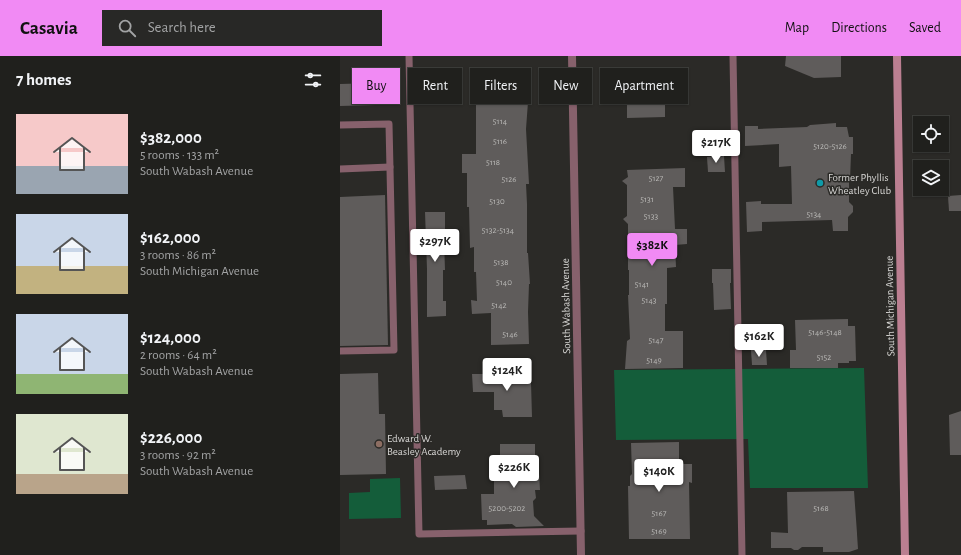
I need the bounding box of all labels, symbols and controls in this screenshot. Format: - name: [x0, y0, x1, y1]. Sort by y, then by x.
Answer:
- search box: [102, 10, 382, 46]
- icon: search: [116, 17, 138, 39]
- text: Casavia: [20, 19, 78, 38]
- text: Search here: [148, 20, 216, 35]
- text: Map: [785, 21, 809, 35]
- text: Directions: [831, 21, 887, 35]
- text: Saved: [909, 21, 941, 35]
- chip: Buy: [352, 68, 400, 104]
- chip: Rent: [408, 68, 462, 104]
- chip: Filters: [470, 68, 531, 104]
- chip: New: [539, 68, 592, 104]
- chip: Apartment: [600, 68, 688, 104]
- icon: filters: [302, 69, 324, 91]
- text: 7 homes: [16, 71, 72, 88]
- map controls: [913, 116, 949, 196]
- button: locate: [913, 116, 949, 152]
- house number: 5114: [493, 117, 508, 126]
- text: $382,000: [140, 129, 202, 146]
- icon: home: [48, 130, 96, 178]
- pin: $217K: [688, 130, 744, 164]
- text: $217K: [701, 136, 731, 149]
- house number: 5116: [493, 137, 507, 146]
- house number: 5120-5126: [813, 142, 847, 151]
- text: 5 rooms · 133 m²: [140, 149, 219, 162]
- house number: 5118: [486, 158, 500, 167]
- button: layers: [913, 160, 949, 196]
- text: South Wabash Avenue: [140, 165, 253, 178]
- place label: Former Phyllis Wheatley Club: [828, 172, 891, 196]
- house number: 5127: [649, 174, 664, 183]
- house number: 5126: [501, 175, 517, 184]
- marker: Former Phyllis Wheatley Club: [815, 178, 825, 188]
- house number: 5131: [640, 195, 654, 204]
- house number: 5130: [489, 197, 505, 206]
- house number: 5134: [807, 210, 822, 219]
- house number: 5133: [644, 212, 658, 221]
- house number: 5132-5134: [482, 226, 515, 235]
- text: $162,000: [140, 229, 200, 246]
- pin: $297K: [407, 229, 463, 263]
- icon: home: [48, 230, 96, 278]
- pin: $382K: [624, 233, 680, 267]
- text: $297K: [419, 235, 451, 248]
- text: $382K: [636, 239, 668, 252]
- text: 3 rooms · 86 m²: [140, 249, 216, 262]
- street label: South Michigan Avenue: [884, 256, 896, 356]
- house number: 5138: [494, 258, 508, 267]
- street label: South Wabash Avenue: [560, 258, 572, 354]
- text: South Michigan Avenue: [140, 265, 259, 278]
- house number: 5140: [496, 278, 512, 287]
- house number: 5141: [635, 280, 649, 289]
- house number: 5143: [642, 296, 657, 305]
- house number: 5142: [491, 301, 507, 310]
- pin: $162K: [731, 324, 787, 358]
- house number: 5146-5148: [808, 328, 842, 337]
- text: $124,000: [140, 329, 201, 346]
- icon: home: [48, 330, 96, 378]
- house number: 5146: [502, 330, 518, 339]
- text: $162K: [744, 330, 774, 343]
- house number: 5147: [649, 336, 664, 345]
- text: 2 rooms · 64 m²: [140, 349, 217, 362]
- house number: 5152: [817, 353, 831, 362]
- house number: 5149: [646, 356, 662, 365]
- pin: $124K: [479, 358, 535, 392]
- text: $124K: [492, 364, 522, 377]
- text: South Wabash Avenue: [140, 365, 253, 378]
- text: $226,000: [140, 429, 202, 446]
- icon: home: [48, 430, 96, 478]
- place label: Edward W. Beasley Academy: [387, 433, 461, 457]
- marker: Edward W. Beasley Academy: [374, 439, 384, 449]
- text: 3 rooms · 92 m²: [140, 449, 216, 462]
- pin: $226K: [486, 455, 542, 489]
- pin: $140K: [631, 459, 687, 493]
- text: $226K: [498, 461, 530, 474]
- text: South Wabash Avenue: [140, 465, 253, 478]
- text: $140K: [643, 465, 675, 478]
- house number: 5200-5202: [489, 504, 525, 513]
- house number: 5168: [813, 504, 829, 513]
- house number: 5167: [652, 509, 667, 518]
- house number: 5169: [651, 527, 667, 536]

